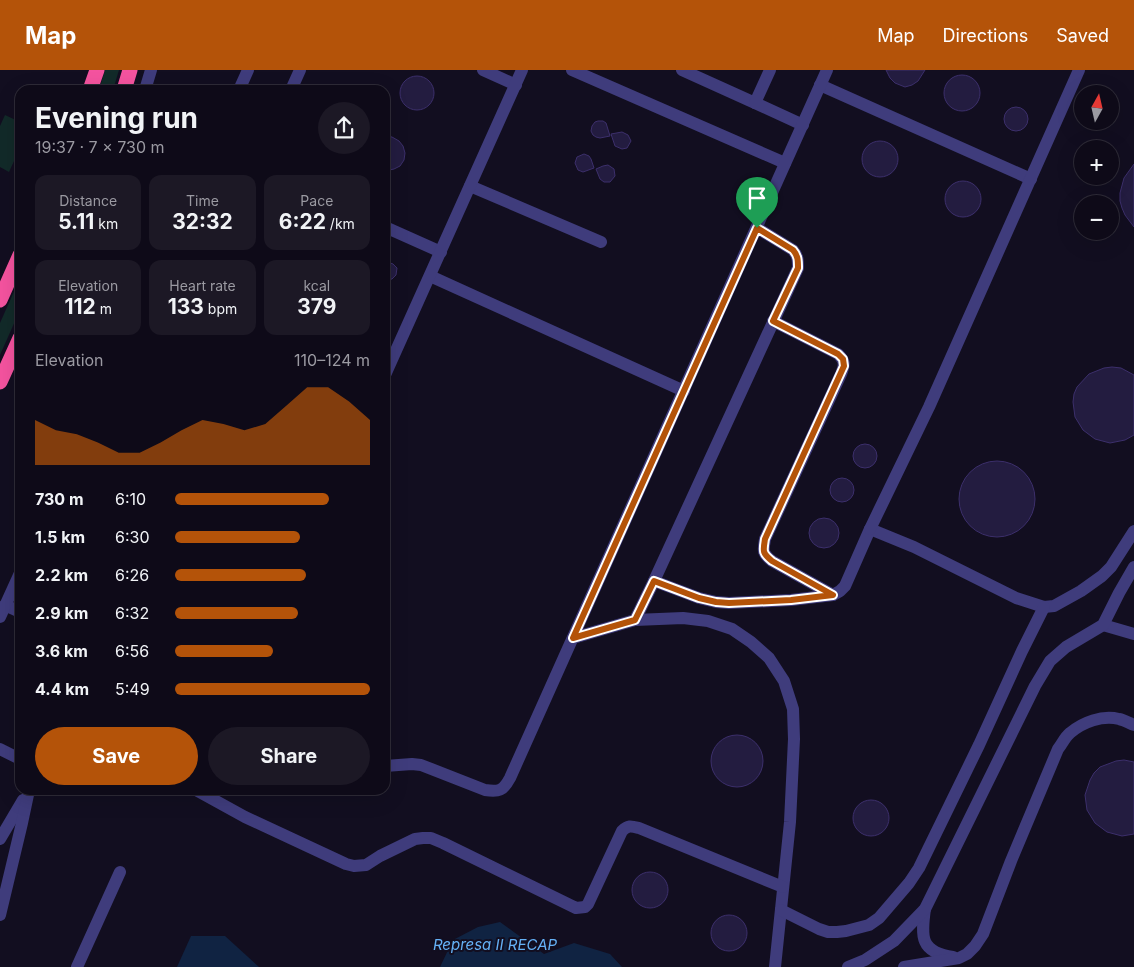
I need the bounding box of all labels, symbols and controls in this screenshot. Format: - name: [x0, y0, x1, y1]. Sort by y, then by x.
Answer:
- text: Map: [25, 21, 76, 50]
- text: Map: [877, 25, 915, 46]
- text: Directions: [943, 25, 1028, 46]
- text: Saved: [1056, 25, 1109, 46]
- north arrow: [1074, 85, 1119, 130]
- map controls: [1074, 85, 1119, 240]
- text: Evening run: [35, 101, 198, 135]
- button: share: [318, 102, 370, 154]
- text: 19:37 · 7 × 730 m: [35, 137, 165, 157]
- button: +: [1074, 140, 1119, 185]
- pin: [736, 177, 778, 228]
- icon: arrive: [743, 184, 771, 212]
- text: Distance: [59, 192, 117, 209]
- text: Time: [186, 192, 219, 209]
- text: Pace: [300, 192, 333, 209]
- button: −: [1074, 195, 1119, 240]
- text: 5.11: [58, 209, 94, 234]
- text: 32:32: [172, 209, 233, 234]
- text: 6:22: [279, 209, 326, 234]
- text: km: [94, 215, 118, 232]
- text: /km: [326, 215, 355, 232]
- text: Elevation: [58, 277, 118, 294]
- text: Heart rate: [169, 277, 236, 294]
- text: kcal: [303, 277, 330, 294]
- text: 112: [64, 294, 96, 319]
- text: 133: [168, 294, 204, 319]
- text: 379: [297, 294, 336, 319]
- text: m: [96, 300, 112, 317]
- text: bpm: [204, 300, 237, 317]
- text: Elevation: [35, 350, 104, 370]
- text: 110–124 m: [294, 350, 370, 370]
- text: 730 m: [35, 489, 84, 509]
- text: 6:10: [115, 489, 146, 509]
- text: 1.5 km: [35, 527, 85, 547]
- text: 6:30: [115, 527, 150, 547]
- text: 2.2 km: [35, 565, 88, 585]
- text: 6:26: [115, 565, 149, 585]
- text: 2.9 km: [35, 603, 88, 623]
- text: 6:32: [115, 603, 149, 623]
- text: 3.6 km: [35, 641, 88, 661]
- text: 6:56: [115, 641, 149, 661]
- text: 4.4 km: [35, 679, 89, 699]
- text: 5:49: [115, 679, 150, 699]
- button: Save: [35, 727, 198, 785]
- button: Share: [208, 727, 370, 785]
- water label: Represa II RECAP: [433, 935, 558, 954]

